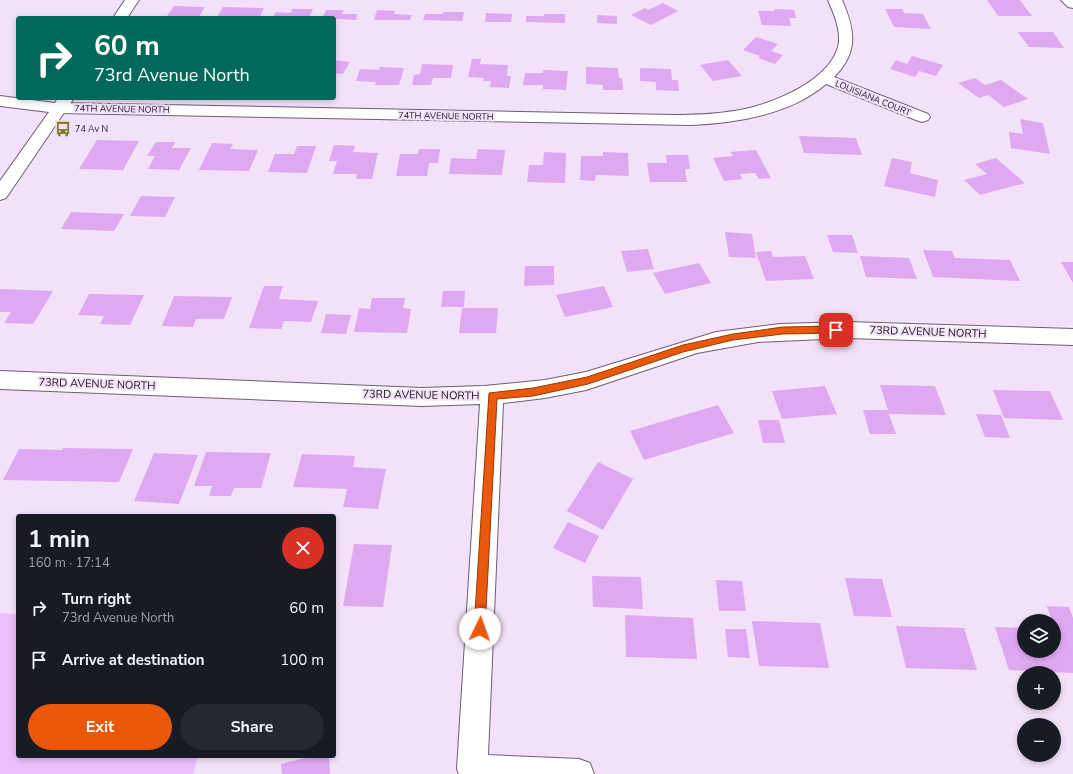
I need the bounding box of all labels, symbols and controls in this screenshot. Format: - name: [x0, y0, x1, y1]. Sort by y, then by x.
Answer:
- text: 60 m: [94, 27, 160, 65]
- icon: right: [28, 32, 80, 84]
- text: 73rd Avenue North: [94, 63, 250, 87]
- street label: LOUISIANA COURT: [833, 77, 913, 119]
- street label: 74TH AVENUE NORTH: [74, 102, 170, 116]
- street label: 74TH AVENUE NORTH: [398, 109, 494, 123]
- bus stop icon: 74 Av N: [54, 120, 72, 138]
- place label: 74 Av N: [75, 123, 108, 135]
- pin: [819, 313, 853, 347]
- icon: arrive: [825, 319, 847, 341]
- street label: 73RD AVENUE NORTH: [869, 322, 987, 342]
- street label: 73RD AVENUE NORTH: [38, 374, 156, 394]
- street label: 73RD AVENUE NORTH: [362, 386, 480, 404]
- text: 1 min: [28, 523, 90, 555]
- button: close: [282, 527, 324, 569]
- text: 160 m · 17:14: [28, 554, 110, 572]
- text: Turn right: [62, 589, 131, 609]
- icon: right: [28, 597, 50, 619]
- text: 60 m: [289, 598, 324, 618]
- position arrow: [459, 608, 501, 650]
- text: 73rd Avenue North: [62, 609, 174, 627]
- map controls: [1017, 614, 1061, 762]
- button: layers: [1017, 614, 1061, 658]
- icon: arrive: [28, 649, 50, 671]
- text: Arrive at destination: [62, 650, 205, 670]
- text: 100 m: [280, 650, 324, 670]
- button: +: [1017, 666, 1061, 710]
- button: Exit: [28, 704, 172, 750]
- button: Share: [180, 704, 324, 750]
- button: −: [1017, 718, 1061, 762]

